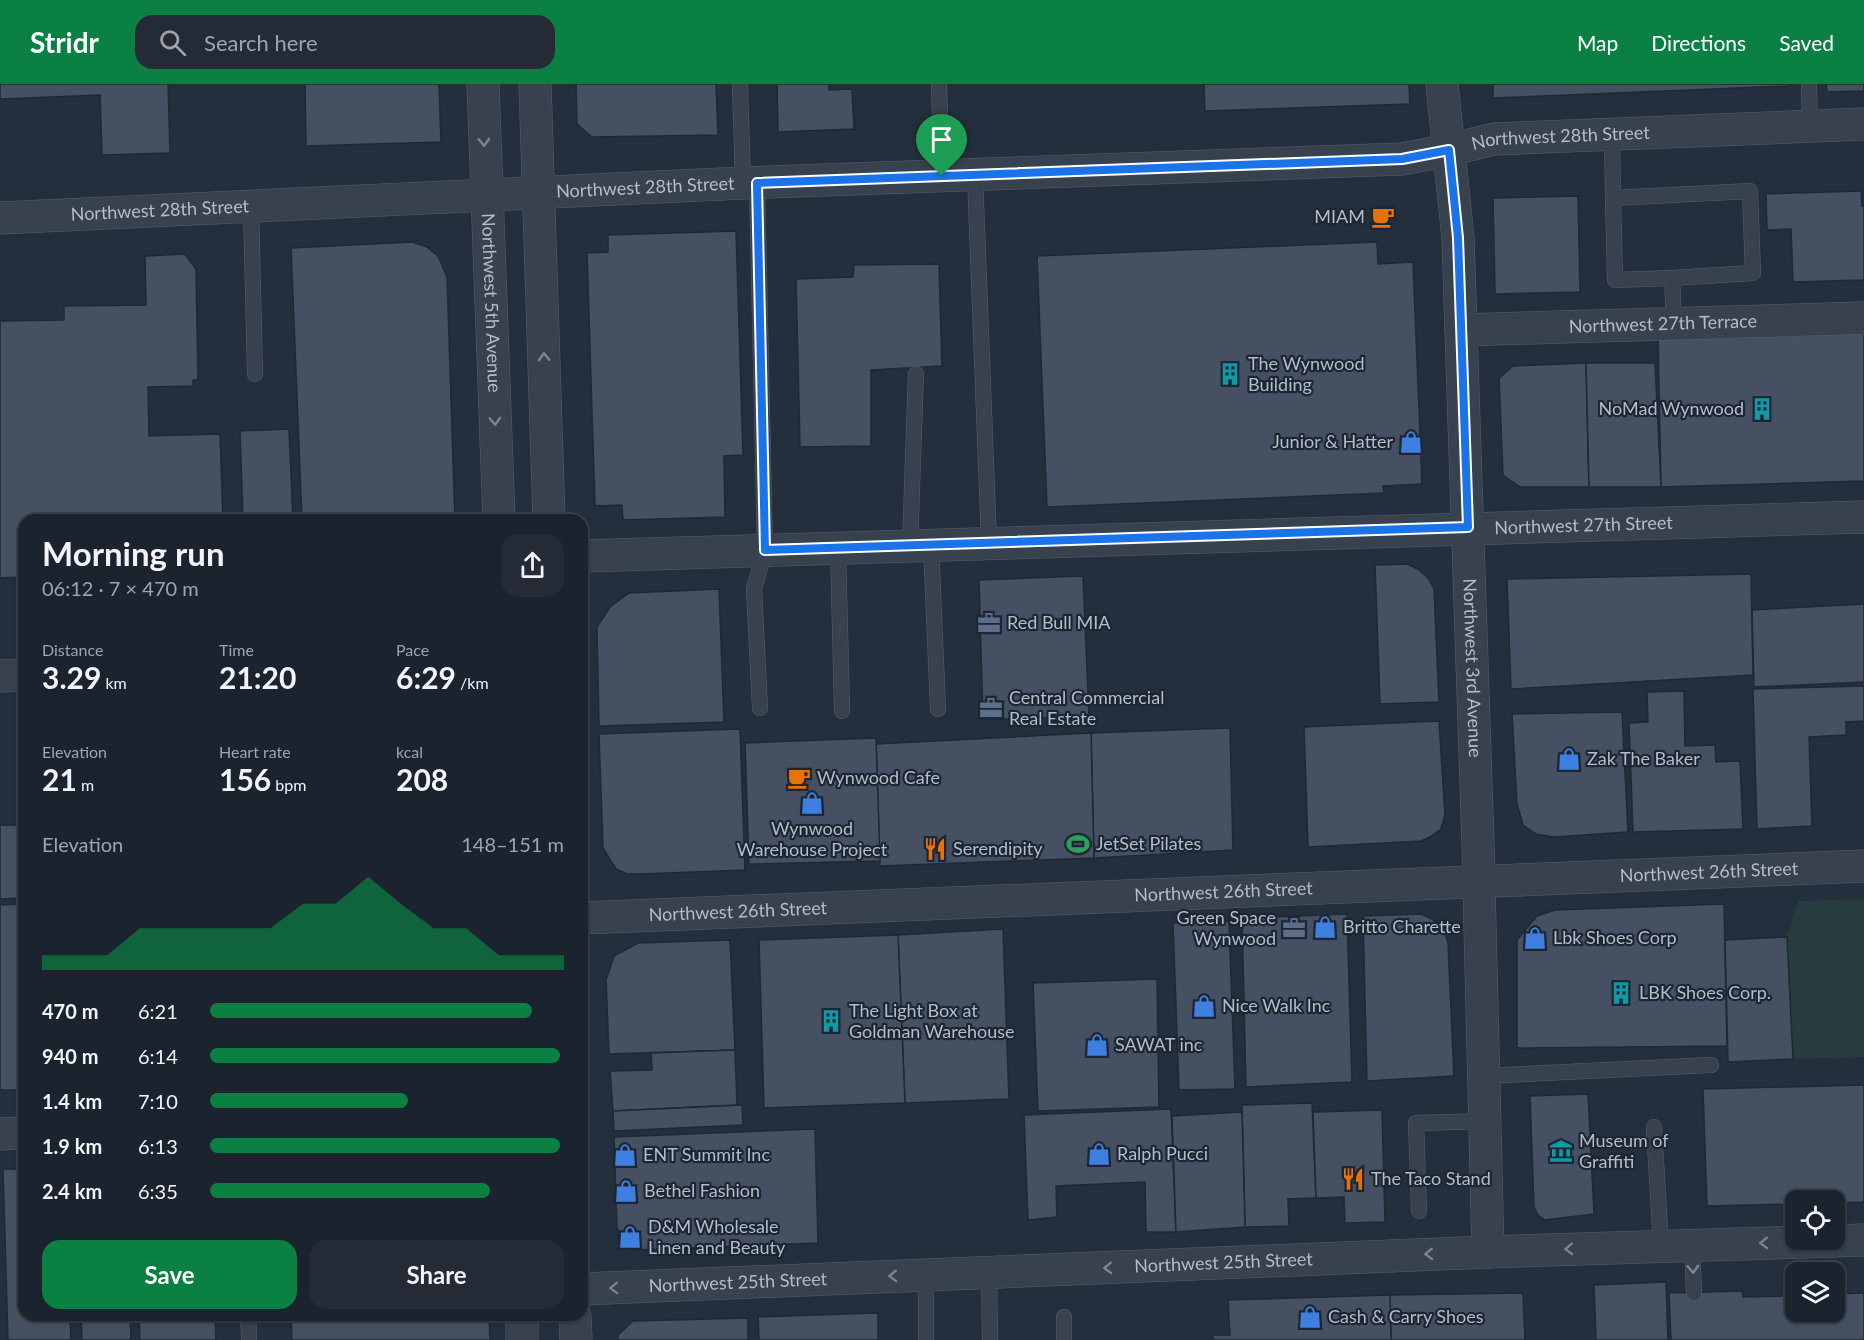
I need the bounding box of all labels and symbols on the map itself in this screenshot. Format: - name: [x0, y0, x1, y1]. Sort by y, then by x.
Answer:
- pin: [916, 114, 967, 176]
- street label: Northwest 28th Street: [1469, 121, 1651, 154]
- one-way arrow: [478, 138, 491, 147]
- street label: Northwest 28th Street: [556, 171, 735, 202]
- street label: Northwest 28th Street: [70, 194, 250, 225]
- cafe icon: MIAM: [1370, 204, 1396, 230]
- place label: MIAM: [1314, 205, 1365, 227]
- street label: Northwest 5th Avenue: [478, 213, 506, 393]
- street label: Northwest 27th Terrace: [1568, 309, 1757, 337]
- place label: The Wynwood Building: [1248, 352, 1365, 395]
- one-way arrow: [537, 353, 550, 362]
- building icon: The Wynwood Building: [1217, 361, 1243, 387]
- building icon: NoMad Wynwood: [1749, 396, 1775, 422]
- place label: NoMad Wynwood: [1599, 397, 1744, 419]
- one-way arrow: [489, 417, 501, 426]
- shop icon: Junior & Hatter: [1398, 429, 1424, 455]
- place label: Junior & Hatter: [1272, 430, 1393, 452]
- street label: Northwest 27th Street: [1494, 511, 1674, 538]
- street label: Northwest 3rd Avenue: [1459, 578, 1487, 758]
- office icon: Red Bull MIA: [976, 610, 1002, 636]
- place label: Red Bull MIA: [1007, 611, 1111, 633]
- place label: Central Commercial Real Estate: [1009, 686, 1164, 729]
- office icon: Central Commercial Real Estate: [978, 695, 1004, 721]
- shop icon: Zak The Baker: [1556, 746, 1582, 772]
- place label: Zak The Baker: [1587, 747, 1700, 769]
- cafe icon: Wynwood Cafe: [786, 765, 812, 791]
- place label: Wynwood Cafe: [817, 766, 940, 788]
- shop icon: Wynwood Warehouse Project: [799, 790, 825, 816]
- place label: Wynwood Warehouse Project: [737, 817, 888, 860]
- sports icon: JetSet Pilates: [1065, 831, 1091, 857]
- place label: JetSet Pilates: [1096, 832, 1201, 854]
- restaurant icon: Serendipity: [922, 836, 948, 862]
- place label: Serendipity: [953, 837, 1043, 859]
- street label: Northwest 26th Street: [1619, 857, 1799, 886]
- street label: Northwest 26th Street: [1134, 876, 1314, 906]
- street label: Northwest 26th Street: [648, 896, 828, 925]
- place label: Green Space Wynwood: [1177, 906, 1276, 949]
- shop icon: Britto Charette: [1312, 914, 1338, 940]
- office icon: Green Space Wynwood: [1281, 915, 1307, 941]
- place label: Britto Charette: [1343, 915, 1461, 937]
- shop icon: Lbk Shoes Corp: [1522, 925, 1548, 951]
- place label: Lbk Shoes Corp: [1553, 926, 1677, 948]
- building icon: LBK Shoes Corp.: [1608, 980, 1634, 1006]
- place label: LBK Shoes Corp.: [1639, 981, 1771, 1003]
- shop icon: Nice Walk Inc: [1191, 993, 1217, 1019]
- place label: Nice Walk Inc: [1222, 994, 1331, 1016]
- place label: The Light Box at Goldman Warehouse: [849, 999, 1015, 1042]
- building icon: The Light Box at Goldman Warehouse: [818, 1008, 844, 1034]
- shop icon: SAWAT inc: [1084, 1032, 1110, 1058]
- place label: SAWAT inc: [1115, 1033, 1203, 1055]
- place label: Museum of Graffiti: [1579, 1129, 1669, 1172]
- museum icon: Museum of Graffiti: [1548, 1138, 1574, 1164]
- shop icon: Ralph Pucci: [1086, 1141, 1112, 1167]
- shop icon: ENT Summit Inc: [612, 1142, 638, 1168]
- place label: Ralph Pucci: [1117, 1142, 1208, 1164]
- place label: ENT Summit Inc: [643, 1143, 770, 1165]
- restaurant icon: The Taco Stand: [1340, 1166, 1366, 1192]
- place label: The Taco Stand: [1371, 1167, 1491, 1189]
- shop icon: Bethel Fashion: [613, 1178, 639, 1204]
- place label: Bethel Fashion: [644, 1179, 760, 1201]
- place label: D&M Wholesale Linen and Beauty: [648, 1215, 786, 1258]
- shop icon: D&M Wholesale Linen and Beauty: [617, 1224, 643, 1250]
- one-way arrow: [1759, 1237, 1768, 1249]
- one-way arrow: [1564, 1243, 1573, 1256]
- street label: Northwest 25th Street: [1134, 1247, 1314, 1276]
- one-way arrow: [1425, 1248, 1434, 1261]
- one-way arrow: [1104, 1261, 1113, 1274]
- one-way arrow: [1687, 1265, 1700, 1274]
- street label: Northwest 25th Street: [648, 1267, 828, 1296]
- one-way arrow: [888, 1270, 897, 1283]
- one-way arrow: [609, 1281, 618, 1294]
- shop icon: Cash & Carry Shoes: [1297, 1304, 1323, 1330]
- place label: Cash & Carry Shoes: [1328, 1305, 1484, 1327]

